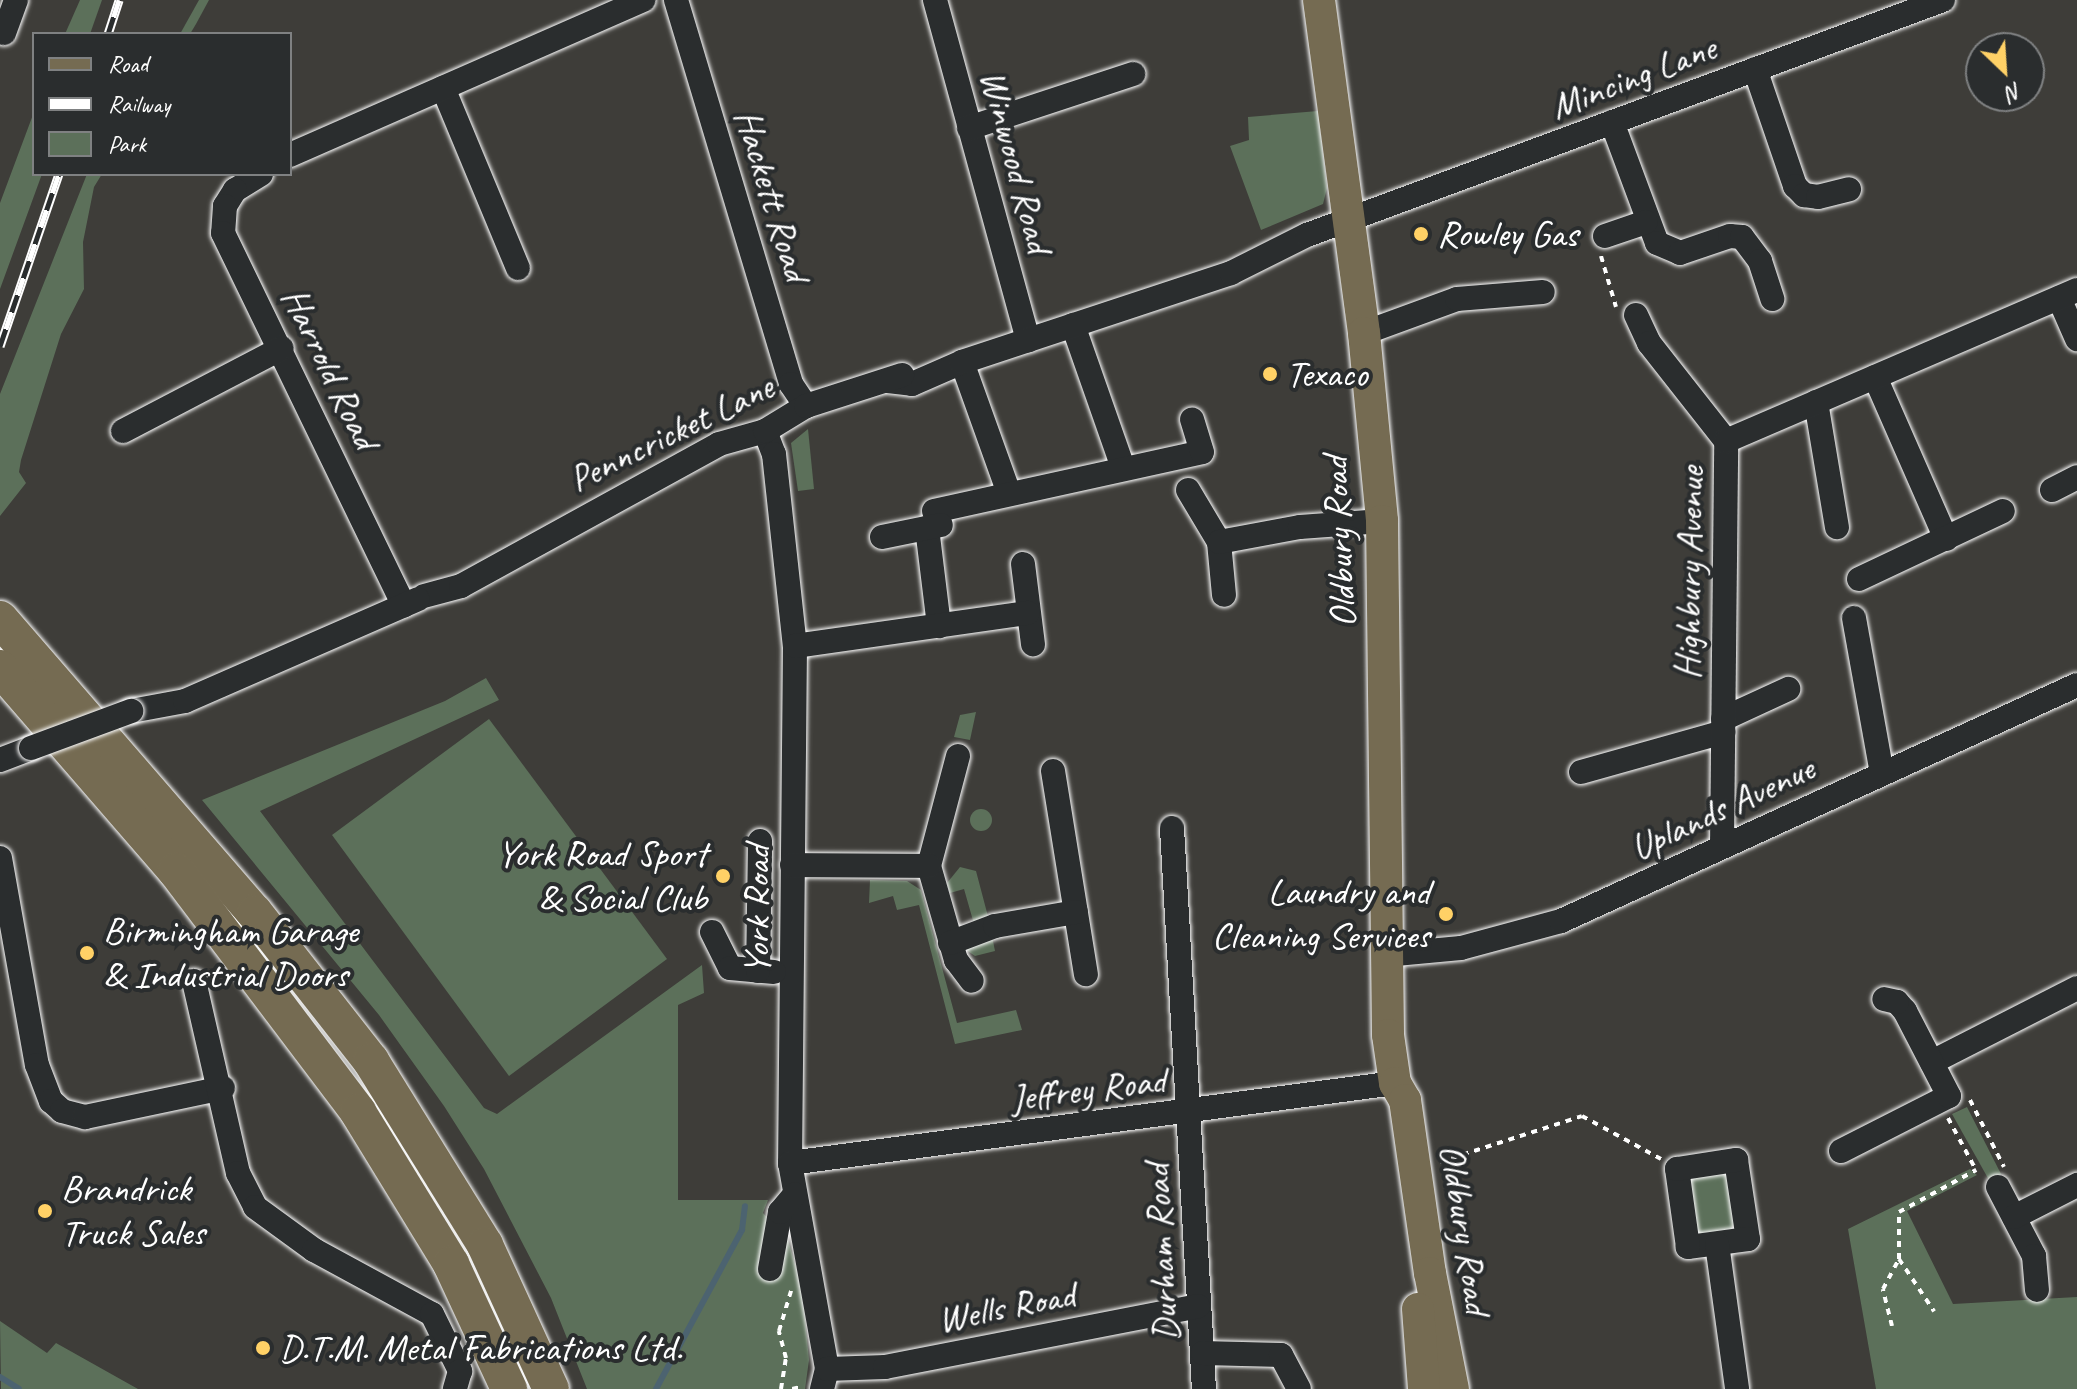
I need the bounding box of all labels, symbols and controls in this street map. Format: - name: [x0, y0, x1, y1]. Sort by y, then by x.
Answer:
- street label: Mincing Lane: [1543, 24, 1723, 130]
- legend: [32, 32, 292, 176]
- north arrow: [1965, 32, 2045, 112]
- text: Road: [108, 49, 148, 79]
- street label: Winwood Road: [970, 65, 1062, 257]
- text: N: [2002, 76, 2026, 108]
- text: Railway: [108, 89, 170, 119]
- street label: Hackett Road: [725, 104, 819, 286]
- text: Park: [108, 129, 146, 159]
- place label: Rowley Gas: [1437, 211, 1579, 257]
- marker: Rowley Gas: [1412, 225, 1430, 243]
- street label: Harrold Road: [272, 280, 388, 456]
- place label: Texaco: [1286, 351, 1367, 397]
- street label: Penncricket Lane: [561, 364, 781, 502]
- marker: Texaco: [1261, 365, 1279, 383]
- street label: Oldbury Road: [1312, 455, 1366, 629]
- street label: Highbury Avenue: [1664, 466, 1714, 680]
- street label: Uplands Avenue: [1623, 746, 1821, 870]
- place label: York Road Sport & Social Club: [495, 831, 707, 920]
- street label: York Road: [734, 845, 780, 975]
- marker: York Road Sport & Social Club: [714, 867, 732, 885]
- place label: Laundry and Cleaning Services: [1211, 869, 1430, 958]
- marker: Laundry and Cleaning Services: [1437, 905, 1455, 923]
- place label: Birmingham Garage & Industrial Doors: [103, 908, 358, 998]
- marker: Birmingham Garage & Industrial Doors: [78, 944, 96, 962]
- street label: Jeffrey Road: [1009, 1057, 1167, 1121]
- street label: Oldbury Road: [1429, 1141, 1501, 1317]
- street label: Durham Road: [1134, 1164, 1188, 1342]
- place label: Brandrick Truck Sales: [61, 1166, 206, 1256]
- marker: Brandrick Truck Sales: [36, 1202, 54, 1220]
- street label: Wells Road: [933, 1271, 1079, 1343]
- place label: D.T.M. Metal Fabrications Ltd.: [279, 1325, 684, 1371]
- marker: D.T.M. Metal Fabrications Ltd.: [254, 1339, 272, 1357]

